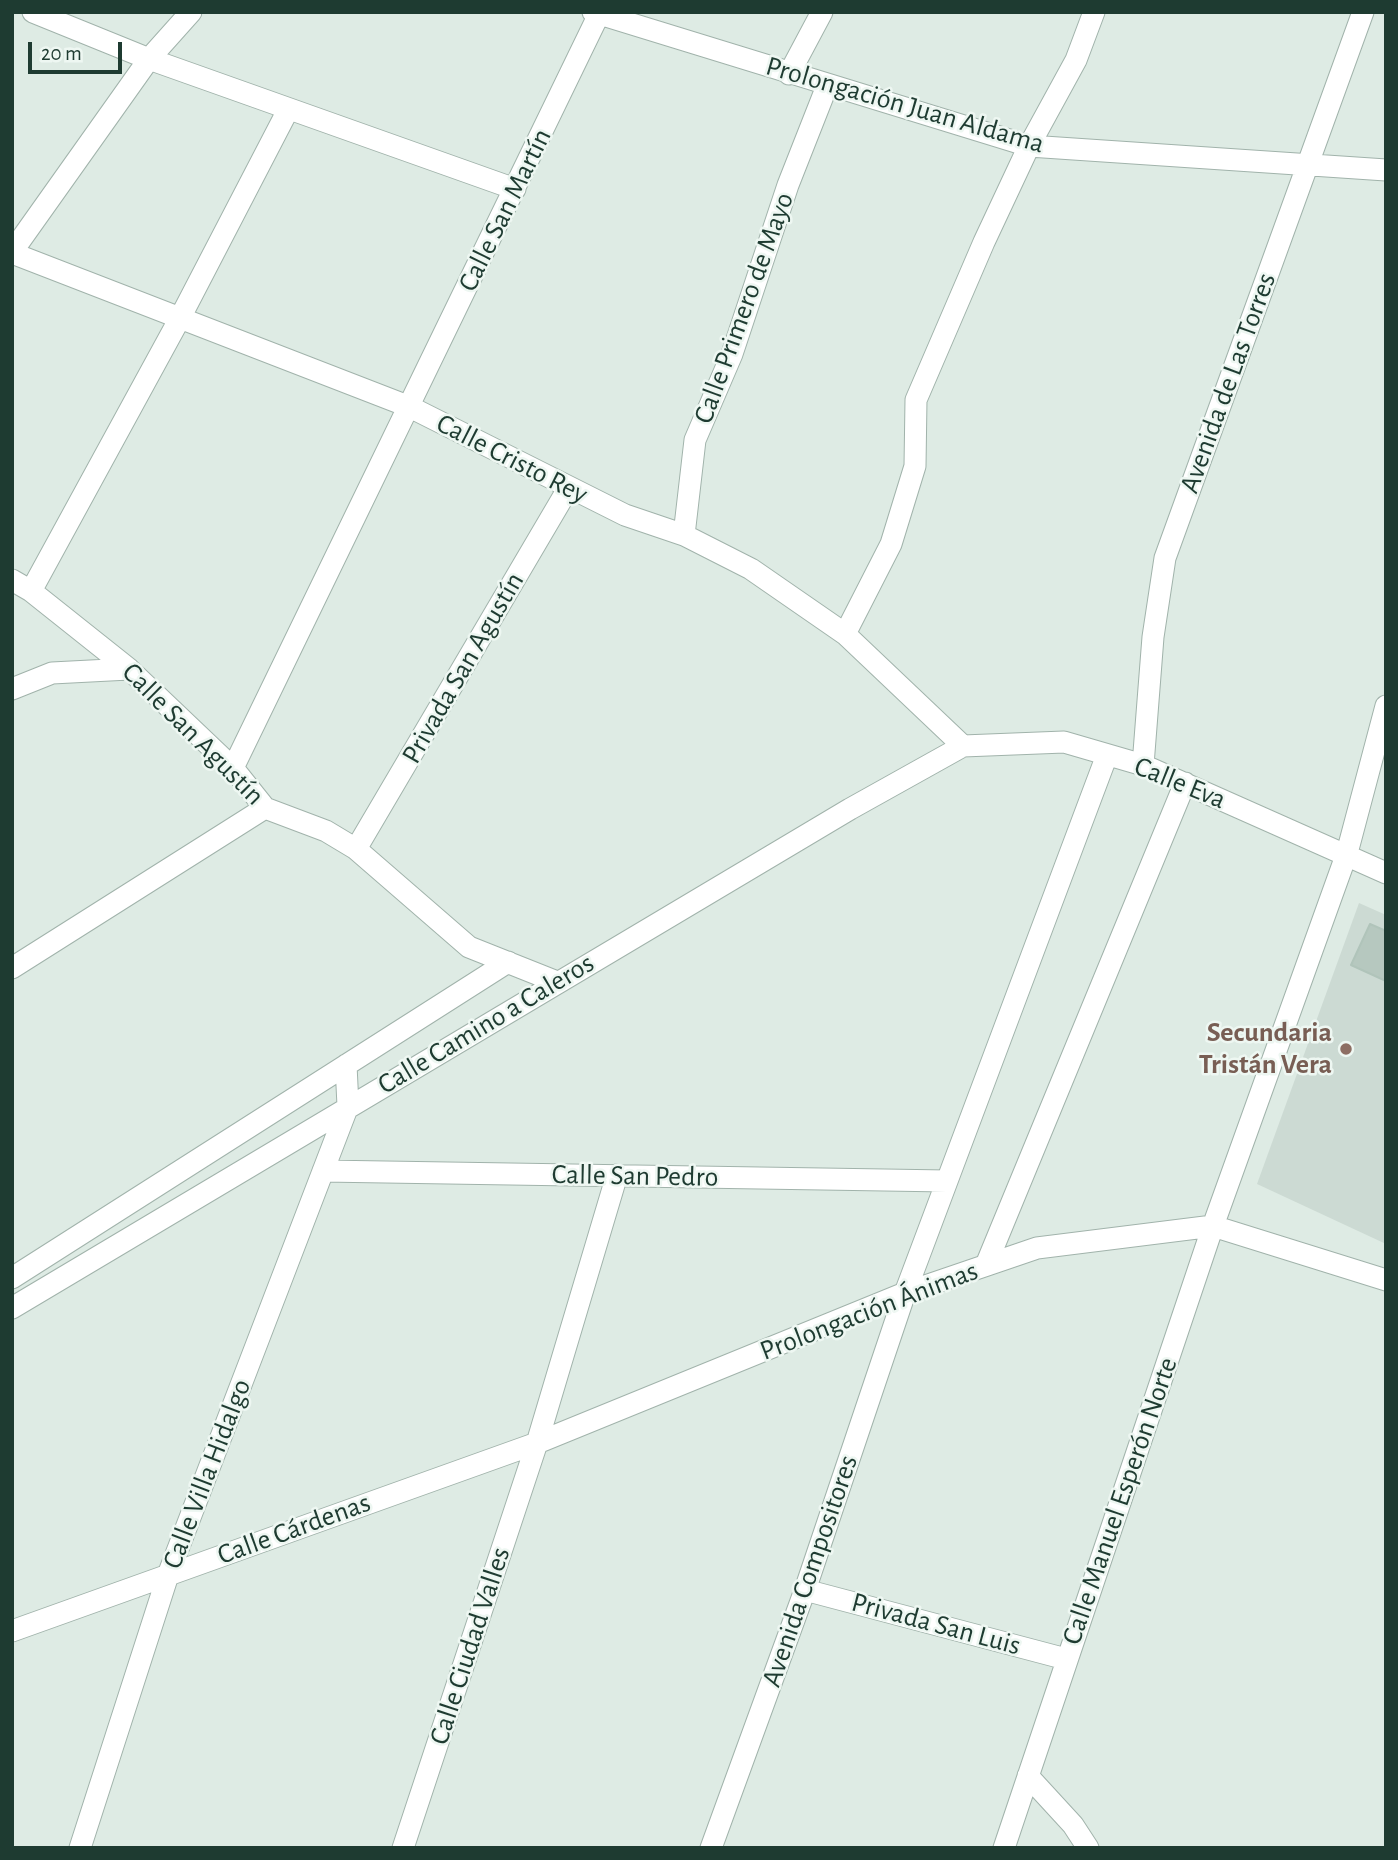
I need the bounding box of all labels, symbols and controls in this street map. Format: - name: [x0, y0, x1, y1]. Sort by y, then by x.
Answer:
- scale bar: [32, 28, 126, 72]
- text: 20 m: [41, 43, 82, 64]
- street label: Prolongación Juan Aldama: [762, 49, 1048, 161]
- street label: Calle San Martín: [451, 123, 559, 297]
- street label: Calle Primero de Mayo: [687, 188, 801, 428]
- street label: Avenida de Las Torres: [1173, 268, 1283, 498]
- street label: Calle Cristo Rey: [431, 406, 593, 512]
- street label: Privada San Agustín: [395, 566, 531, 770]
- street label: Calle San Agustín: [115, 656, 271, 812]
- street label: Calle Eva: [1129, 749, 1231, 817]
- street label: Calle Camino a Caleros: [372, 946, 600, 1102]
- place label: Secundaria Tristán Vera: [1199, 1016, 1332, 1082]
- marker: Secundaria Tristán Vera: [1338, 1041, 1354, 1057]
- street label: Calle San Pedro: [551, 1158, 719, 1194]
- street label: Prolongación Ánimas: [755, 1254, 983, 1368]
- street label: Calle Manuel Esperón Norte: [1055, 1353, 1185, 1649]
- street label: Calle Villa Hidalgo: [155, 1374, 259, 1574]
- street label: Avenida Compositores: [755, 1451, 865, 1691]
- street label: Calle Cárdenas: [213, 1486, 375, 1572]
- street label: Calle Ciudad Valles: [422, 1543, 518, 1749]
- street label: Privada San Luis: [848, 1585, 1024, 1663]

